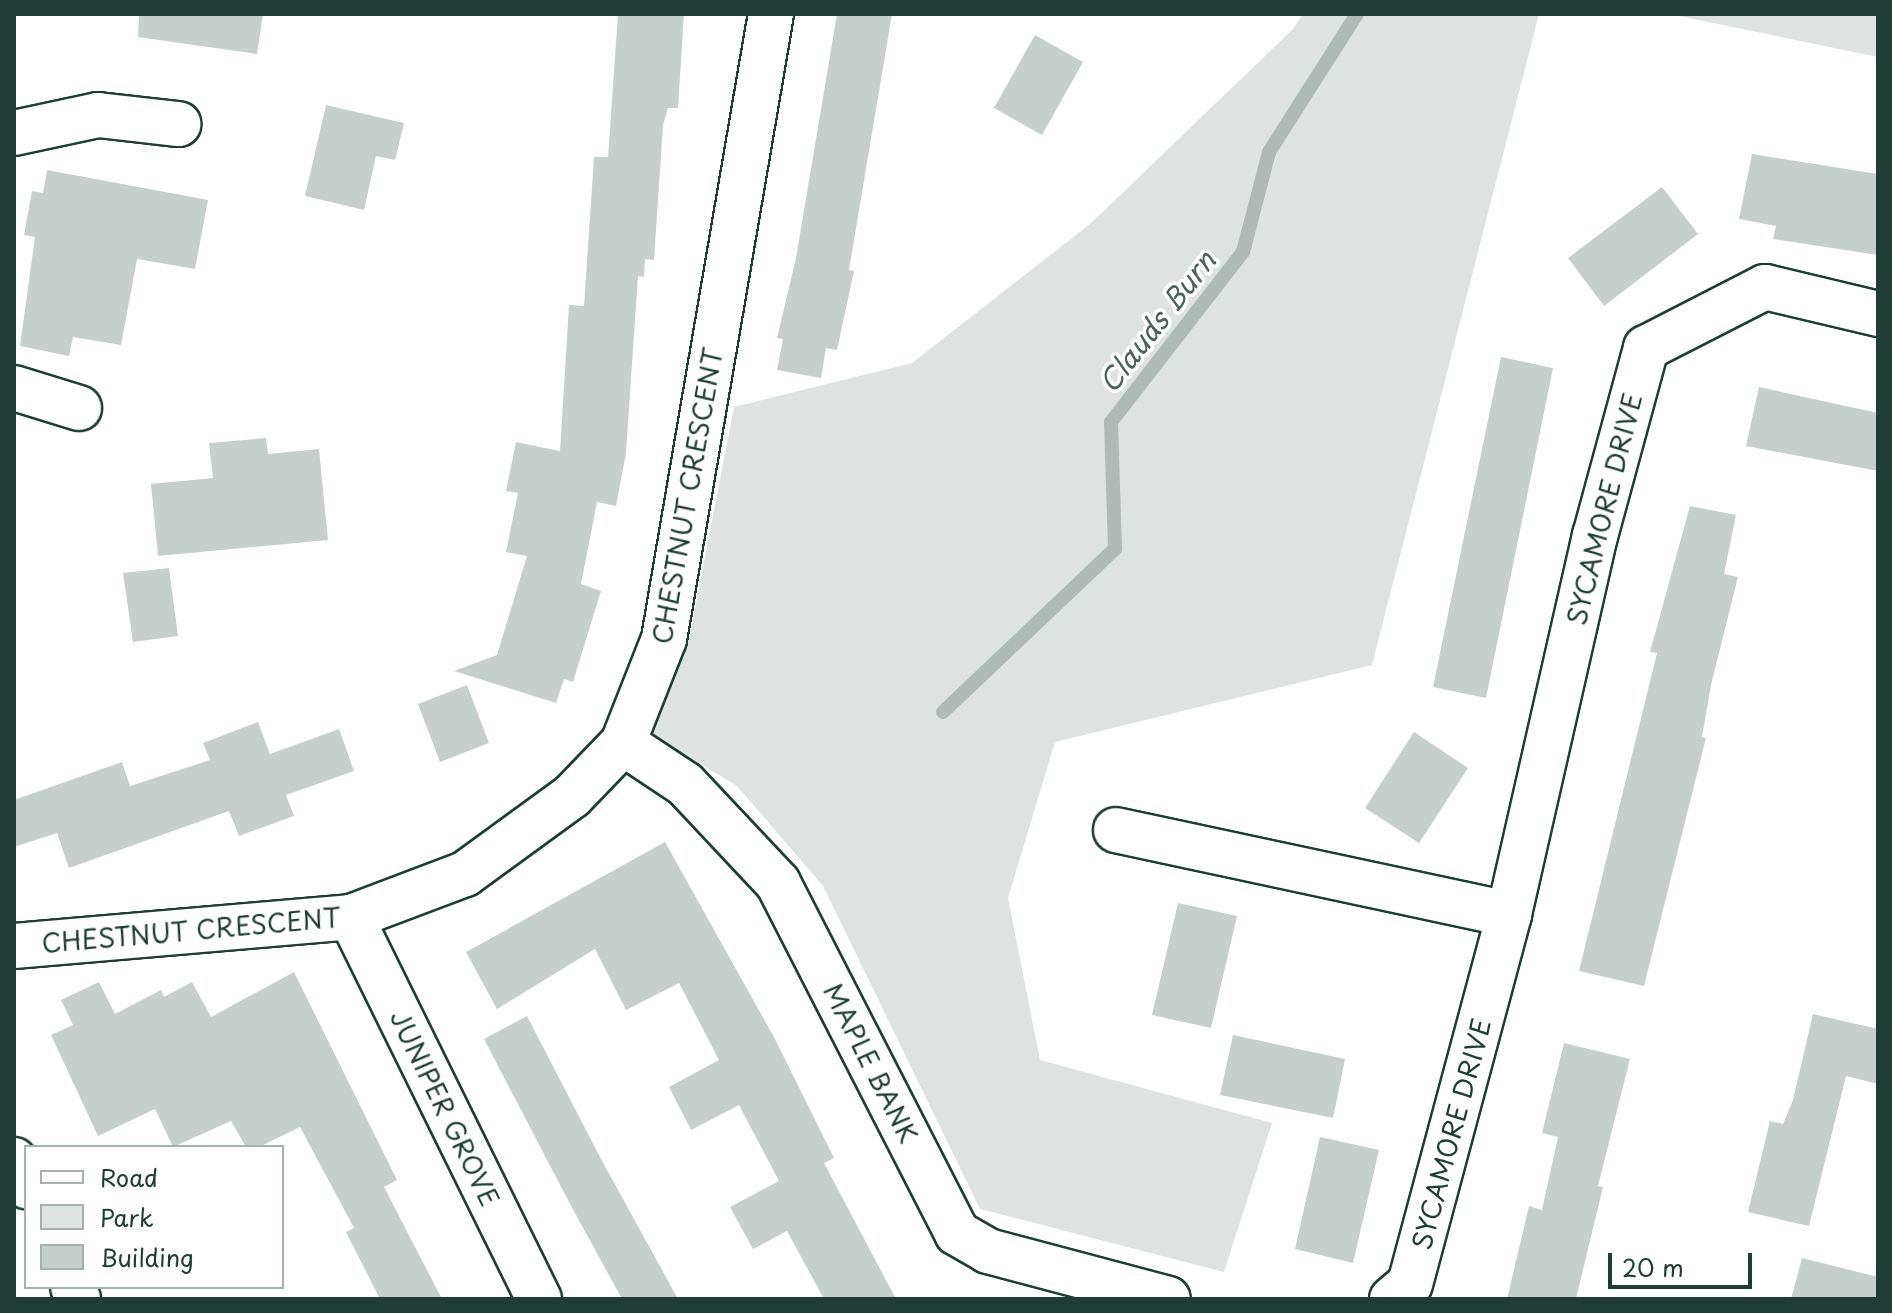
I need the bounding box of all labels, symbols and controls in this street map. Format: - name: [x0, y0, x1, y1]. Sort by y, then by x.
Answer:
- water label: Clauds Burn: [1092, 244, 1222, 398]
- street label: CHESTNUT CRESCENT: [646, 347, 728, 645]
- street label: SYCAMORE DRIVE: [1560, 390, 1648, 628]
- street label: CHESTNUT CRESCENT: [41, 901, 341, 959]
- street label: MAPLE BANK: [817, 977, 925, 1149]
- street label: JUNIPER GROVE: [384, 1004, 506, 1212]
- street label: SYCAMORE DRIVE: [1405, 1015, 1497, 1253]
- legend: [24, 1145, 284, 1289]
- text: Road: [100, 1159, 158, 1195]
- text: Park: [100, 1199, 154, 1235]
- scale bar: [1612, 1237, 1756, 1287]
- text: Building: [100, 1239, 194, 1275]
- text: 20 m: [1622, 1249, 1684, 1285]

